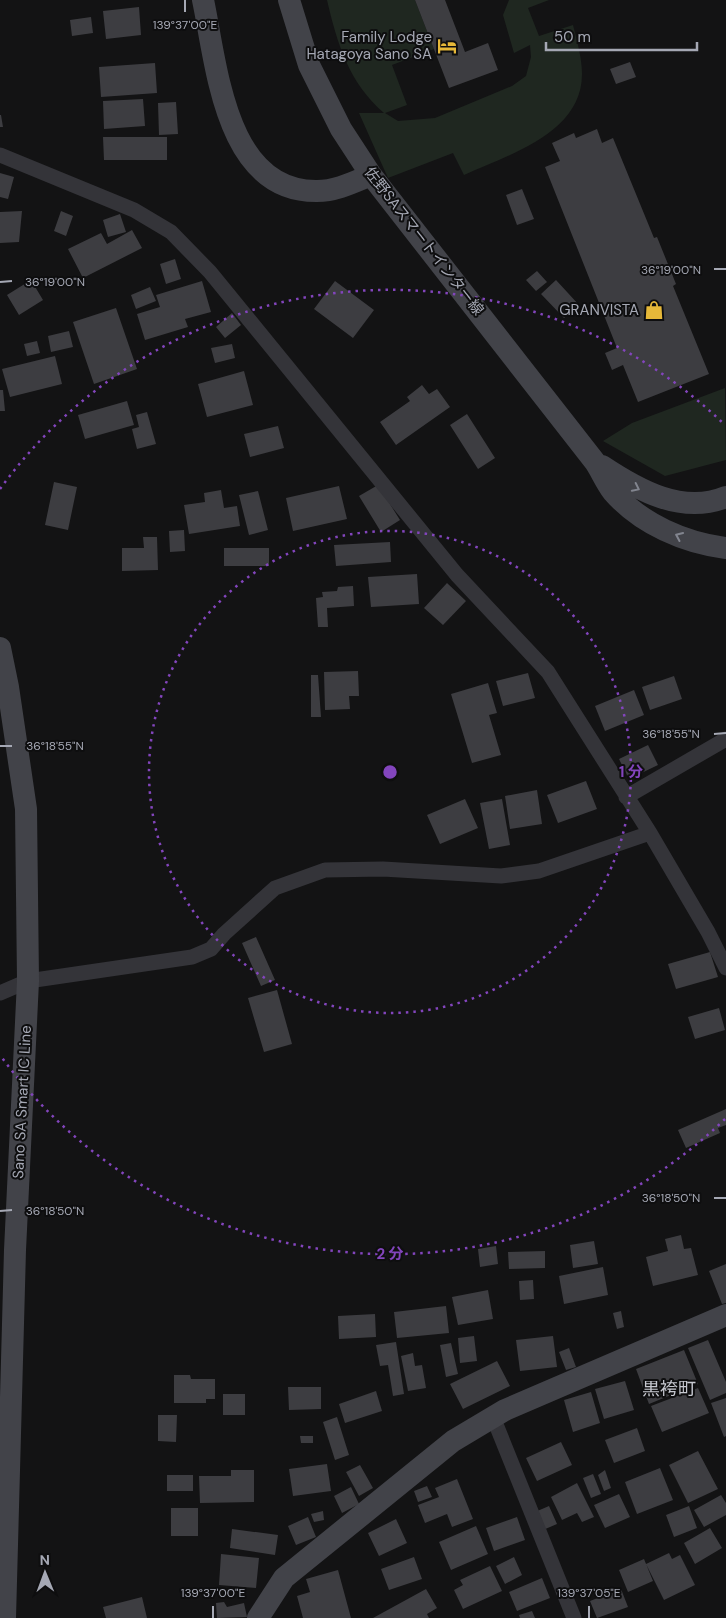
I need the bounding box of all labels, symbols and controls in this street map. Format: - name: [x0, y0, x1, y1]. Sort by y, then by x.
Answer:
- text: 139°37'00"E: [153, 17, 217, 33]
- scale bar: [546, 20, 697, 52]
- place label: Family Lodge Hatagoya Sano SA: [306, 27, 432, 64]
- text: 50 m: [554, 27, 591, 47]
- hotel icon: Family Lodge Hatagoya Sano SA: [436, 35, 458, 57]
- street label: 佐野SAスマートインター線: [360, 163, 488, 319]
- text: 36°19'00"N: [641, 262, 701, 278]
- text: 36°19'00"N: [25, 274, 85, 290]
- shop icon: GRANVISTA: [643, 299, 665, 321]
- place label: GRANVISTA: [559, 300, 639, 320]
- one-way arrow: [631, 481, 640, 492]
- one-way arrow: [675, 532, 684, 543]
- text: 36°18'55"N: [642, 726, 700, 742]
- text: 36°18'55"N: [26, 738, 84, 754]
- text: 1 分: [619, 762, 643, 782]
- centre of rings: [381, 763, 399, 781]
- street label: Sano SA Smart IC Line: [8, 1025, 36, 1179]
- text: 36°18'50"N: [642, 1190, 700, 1206]
- text: 36°18'50"N: [26, 1203, 84, 1219]
- text: 2 分: [376, 1244, 404, 1264]
- district label: 黒袴町: [642, 1377, 696, 1401]
- north arrow: [20, 1548, 70, 1598]
- text: N: [40, 1551, 50, 1569]
- text: 139°37'00"E: [181, 1585, 245, 1601]
- text: 139°37'05"E: [557, 1585, 621, 1601]

